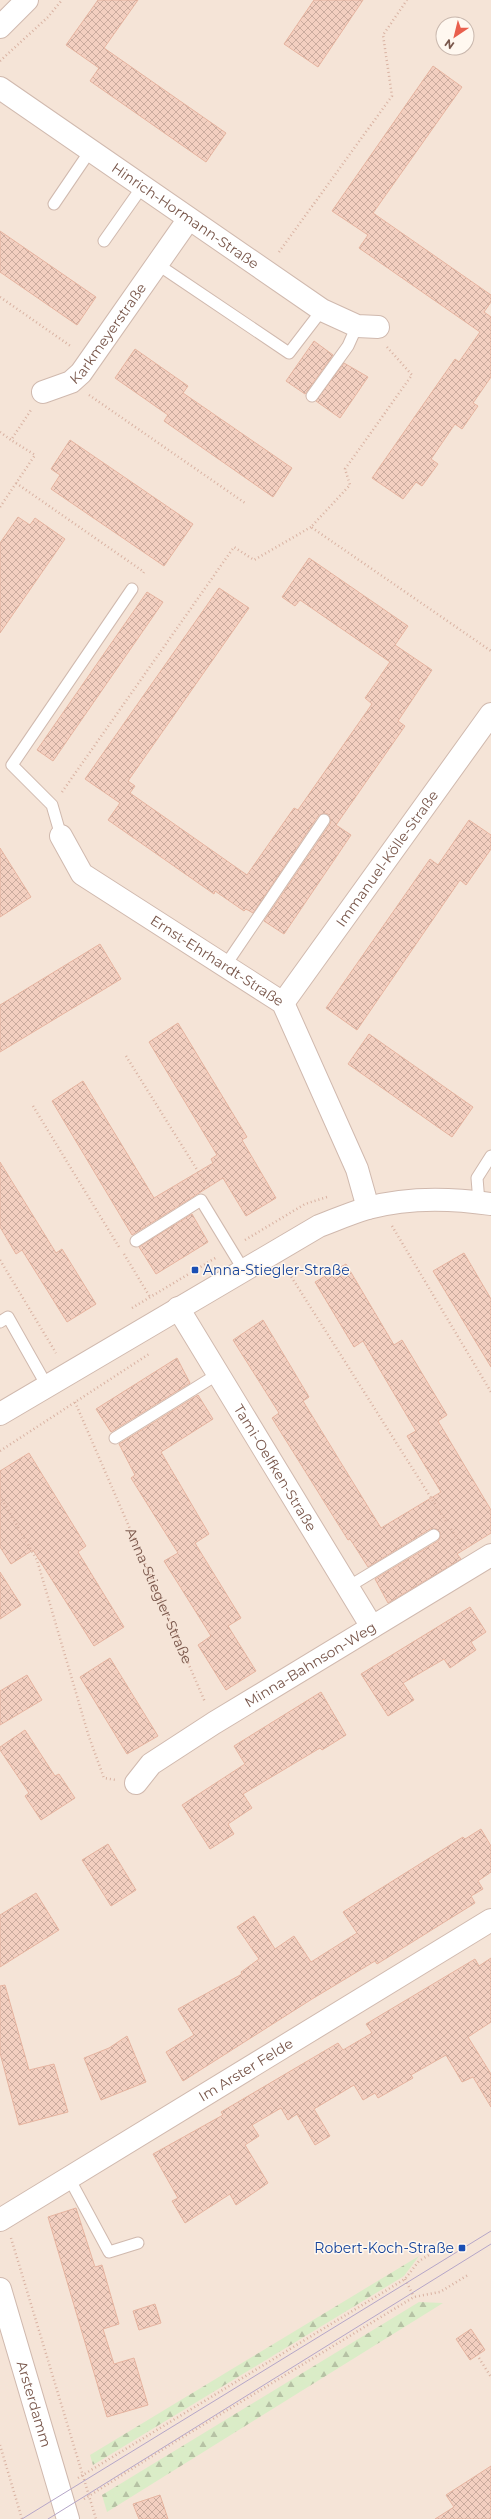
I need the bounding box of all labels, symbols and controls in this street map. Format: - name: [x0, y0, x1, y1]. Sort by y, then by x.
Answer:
- north arrow: [435, 16, 475, 56]
- text: N: [442, 36, 457, 52]
- street label: Hinrich-Hormann-Straße: [108, 159, 262, 273]
- street label: Karkmeyerstraße: [66, 279, 150, 388]
- street label: Immanuel-Kölle-Straße: [332, 787, 442, 930]
- street label: Ernst-Ehrhardt-Straße: [147, 911, 287, 1010]
- place label: Anna-Stiegler-Straße: [203, 1261, 350, 1279]
- marker: Anna-Stiegler-Straße: [190, 1265, 200, 1275]
- street label: Tami-Oelfken-Straße: [230, 1401, 321, 1535]
- street label: Anna-Stiegler-Straße: [121, 1525, 196, 1667]
- street label: Minna-Bahnson-Weg: [241, 1618, 379, 1711]
- street label: Im Arster Felde: [195, 2034, 296, 2105]
- place label: Robert-Koch-Straße: [314, 2239, 454, 2257]
- marker: Robert-Koch-Straße: [457, 2243, 467, 2253]
- street label: Arsterdamm: [13, 2359, 55, 2449]

